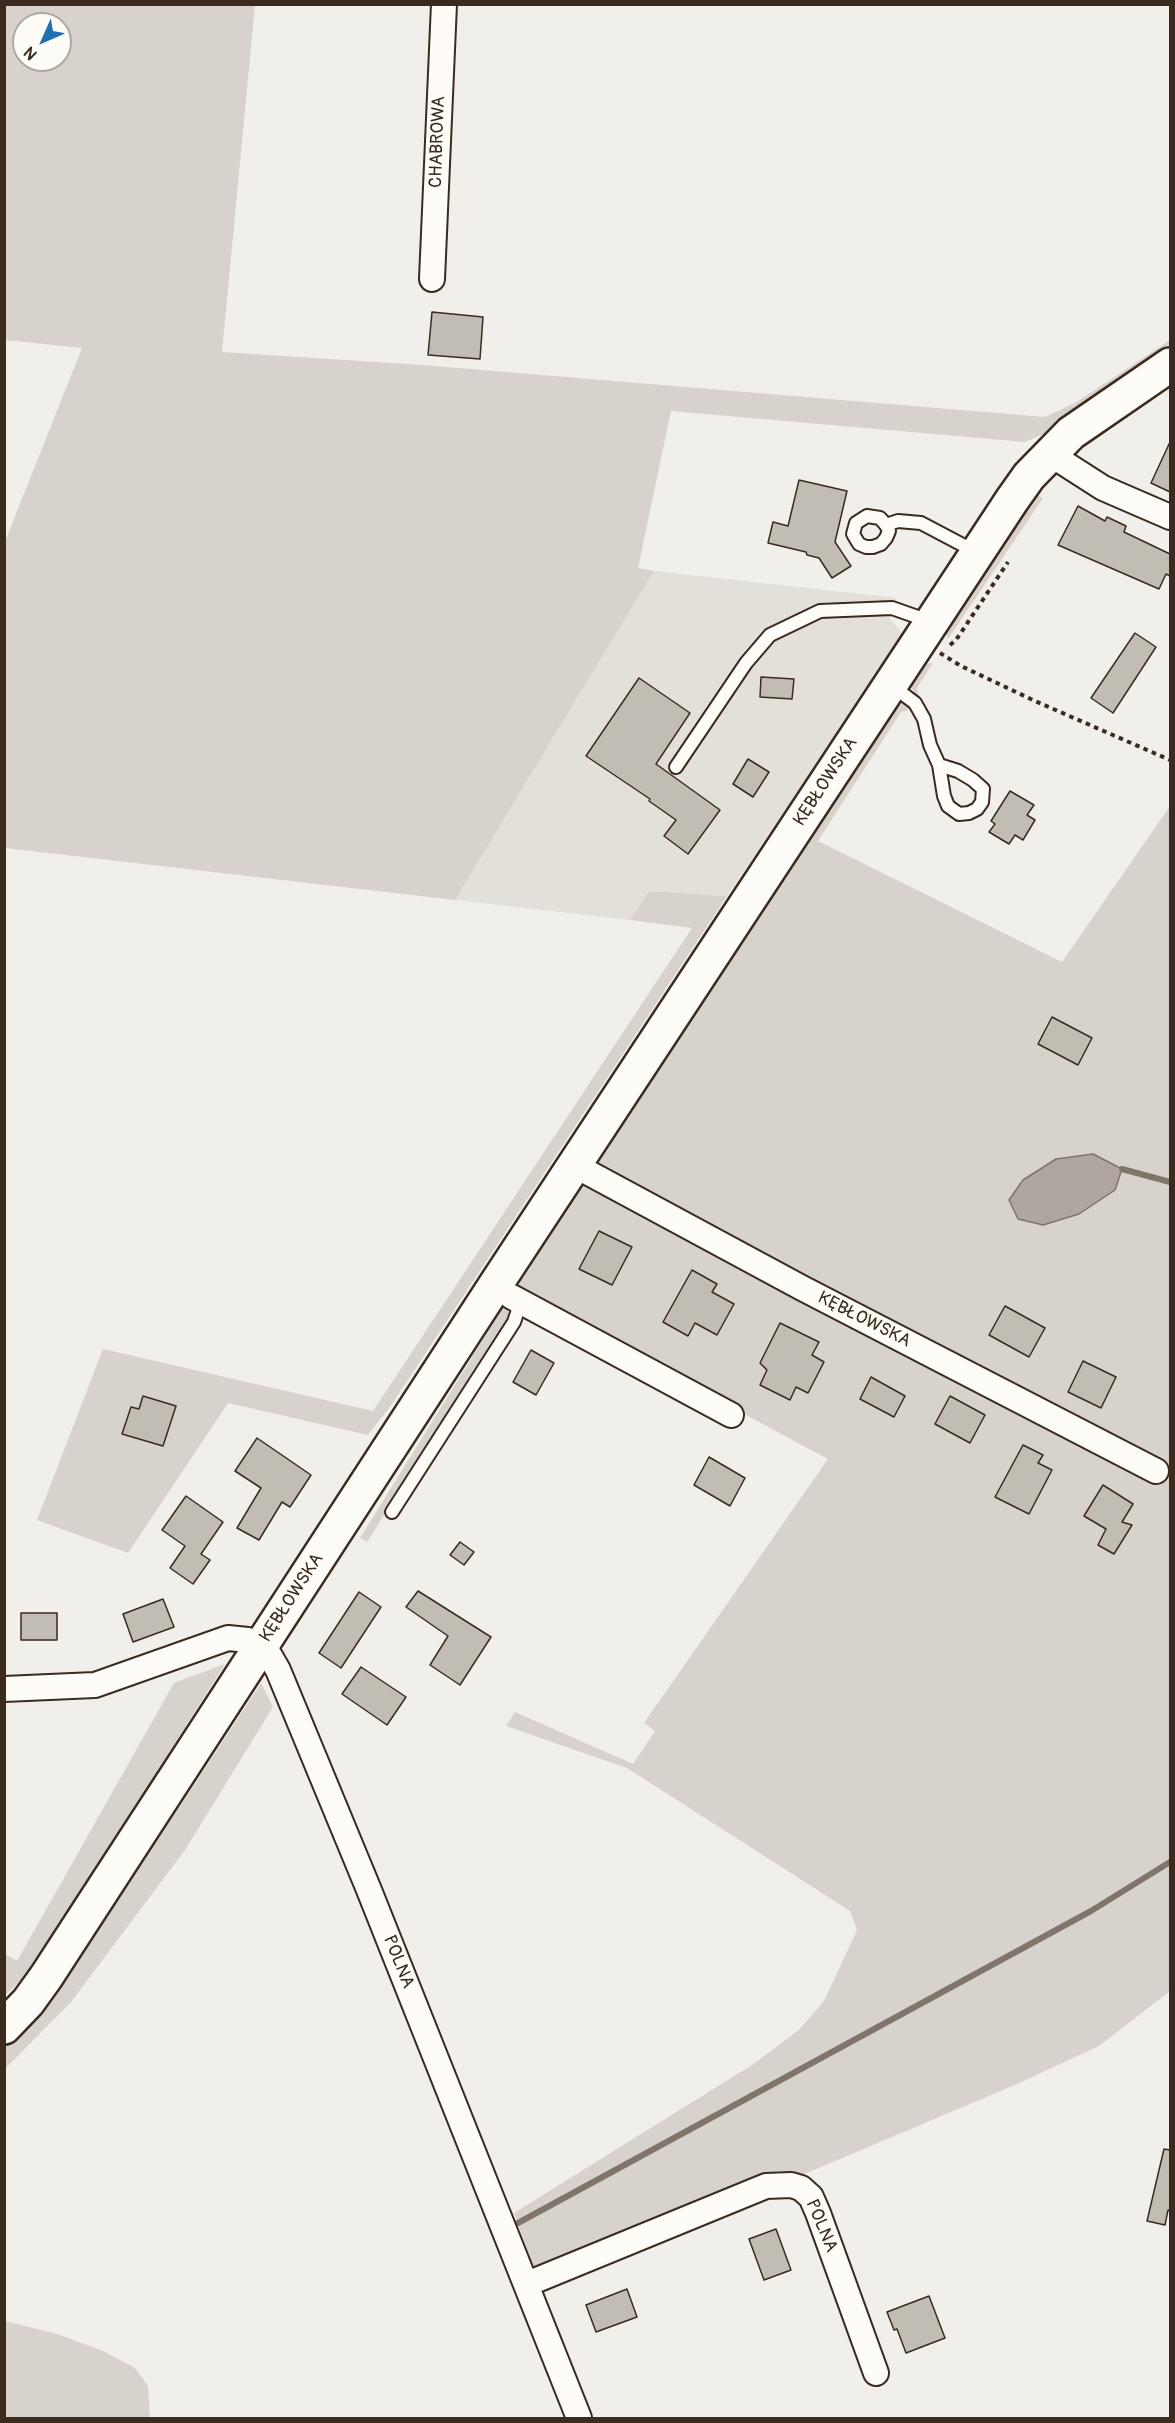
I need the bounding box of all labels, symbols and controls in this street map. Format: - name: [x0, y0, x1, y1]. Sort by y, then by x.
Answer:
- north arrow: [12, 12, 72, 72]
- text: N: [20, 42, 42, 64]
- street label: CHABROWA: [426, 96, 450, 188]
- street label: KĘBŁOWSKA: [789, 734, 863, 830]
- street label: KĘBŁOWSKA: [814, 1287, 914, 1353]
- street label: KĘBŁOWSKA: [255, 1550, 329, 1646]
- street label: POLNA: [378, 1932, 418, 1992]
- street label: POLNA: [800, 2196, 842, 2256]

